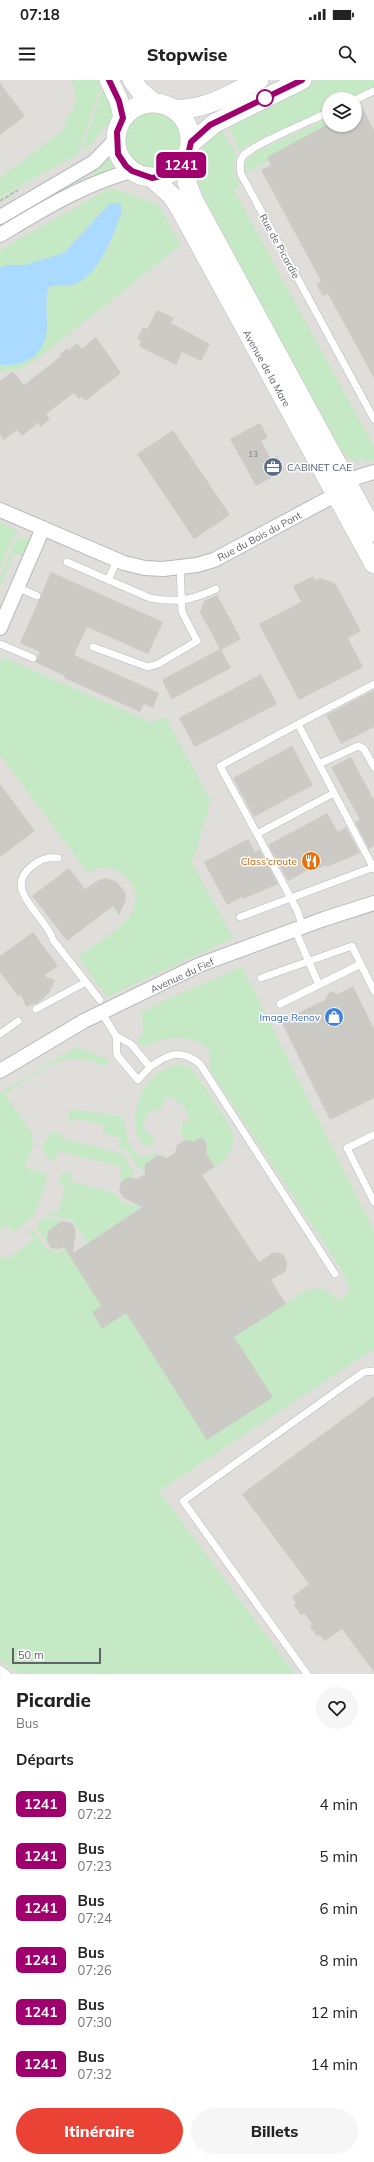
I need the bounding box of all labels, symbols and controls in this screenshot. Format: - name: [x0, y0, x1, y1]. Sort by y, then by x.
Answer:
- text: 07:18: [20, 5, 60, 24]
- icon: menu: [16, 43, 38, 65]
- text: Stopwise: [147, 43, 227, 66]
- icon: search: [336, 43, 358, 65]
- unlabelled marker: [256, 89, 274, 107]
- map controls: [322, 92, 362, 132]
- button: layers: [322, 92, 362, 132]
- line badge: 1241: [153, 152, 209, 178]
- text: 1241: [164, 156, 198, 174]
- street label: Rue de Picardie: [256, 212, 303, 281]
- street label: Avenue de la Mare: [240, 327, 293, 409]
- house number: 13: [248, 449, 258, 459]
- office icon: CABINET CAE: [262, 456, 284, 478]
- place label: CABINET CAE: [287, 461, 352, 474]
- street label: Rue du Bois du Pont: [215, 509, 304, 564]
- restaurant icon: Class'croute: [300, 850, 322, 872]
- place label: Class'croute: [241, 855, 297, 868]
- street label: Avenue du Fief: [148, 955, 217, 996]
- shop icon: Image Renov: [323, 1006, 345, 1028]
- place label: Image Renov: [259, 1011, 321, 1024]
- scale bar: [12, 1646, 101, 1665]
- text: 50 m: [18, 1648, 44, 1662]
- button: heart: [316, 1687, 358, 1729]
- text: Picardie: [16, 1688, 91, 1712]
- text: Bus: [16, 1715, 39, 1731]
- text: Départs: [16, 1750, 74, 1769]
- text: Bus: [78, 1787, 104, 1806]
- text: 1241: [24, 1795, 58, 1813]
- text: 4 min: [320, 1795, 358, 1814]
- text: 07:22: [78, 1806, 112, 1822]
- text: Bus: [78, 1839, 104, 1858]
- text: 1241: [24, 1847, 58, 1865]
- text: 5 min: [320, 1847, 358, 1866]
- text: 07:23: [78, 1858, 112, 1874]
- text: Bus: [78, 1891, 104, 1910]
- text: 1241: [24, 1899, 58, 1917]
- text: 6 min: [320, 1899, 358, 1918]
- text: 07:24: [78, 1910, 112, 1926]
- text: Bus: [78, 1943, 104, 1962]
- text: 1241: [24, 1951, 58, 1969]
- text: 8 min: [320, 1951, 358, 1970]
- text: 07:26: [78, 1962, 112, 1978]
- text: Bus: [78, 1995, 104, 2014]
- text: 1241: [24, 2003, 58, 2021]
- text: 12 min: [311, 2003, 358, 2022]
- text: 07:30: [78, 2014, 112, 2030]
- text: Bus: [78, 2047, 104, 2066]
- text: 1241: [24, 2055, 58, 2073]
- text: 14 min: [311, 2055, 358, 2074]
- text: 07:32: [78, 2066, 112, 2082]
- button: Itinéraire: [16, 2108, 183, 2154]
- button: Billets: [191, 2108, 358, 2154]

